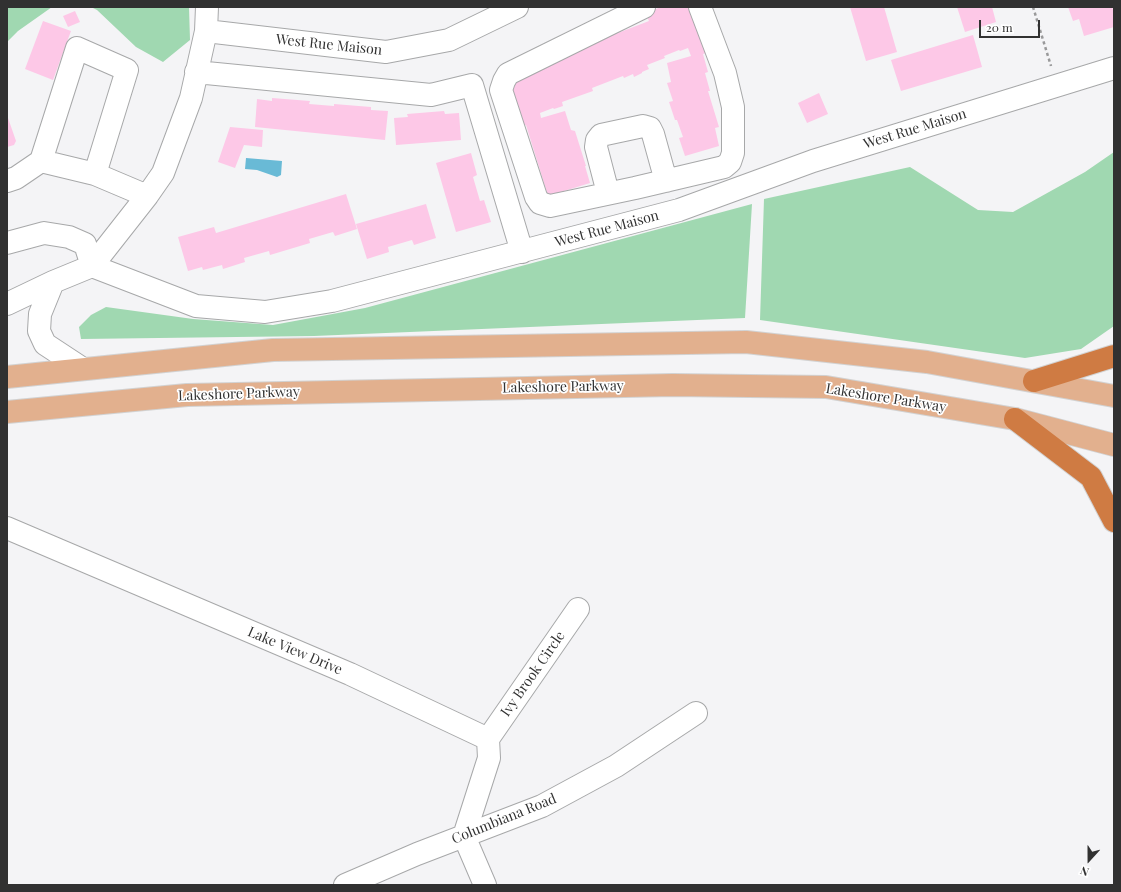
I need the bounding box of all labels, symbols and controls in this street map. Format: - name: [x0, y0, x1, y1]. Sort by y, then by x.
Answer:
- scale bar: [981, 12, 1042, 38]
- text: 20 m: [986, 19, 1013, 35]
- street label: West Rue Maison: [275, 31, 383, 59]
- street label: West Rue Maison: [862, 105, 968, 153]
- street label: West Rue Maison: [553, 207, 661, 251]
- street label: Lakeshore Parkway: [502, 378, 624, 396]
- street label: Lakeshore Parkway: [825, 380, 947, 416]
- street label: Lakeshore Parkway: [178, 383, 300, 405]
- street label: Lake View Drive: [245, 624, 345, 678]
- street label: Ivy Brook Circle: [497, 628, 569, 720]
- street label: Columbiana Road: [449, 790, 559, 848]
- north arrow: [1069, 840, 1109, 880]
- text: N: [1078, 863, 1091, 880]

